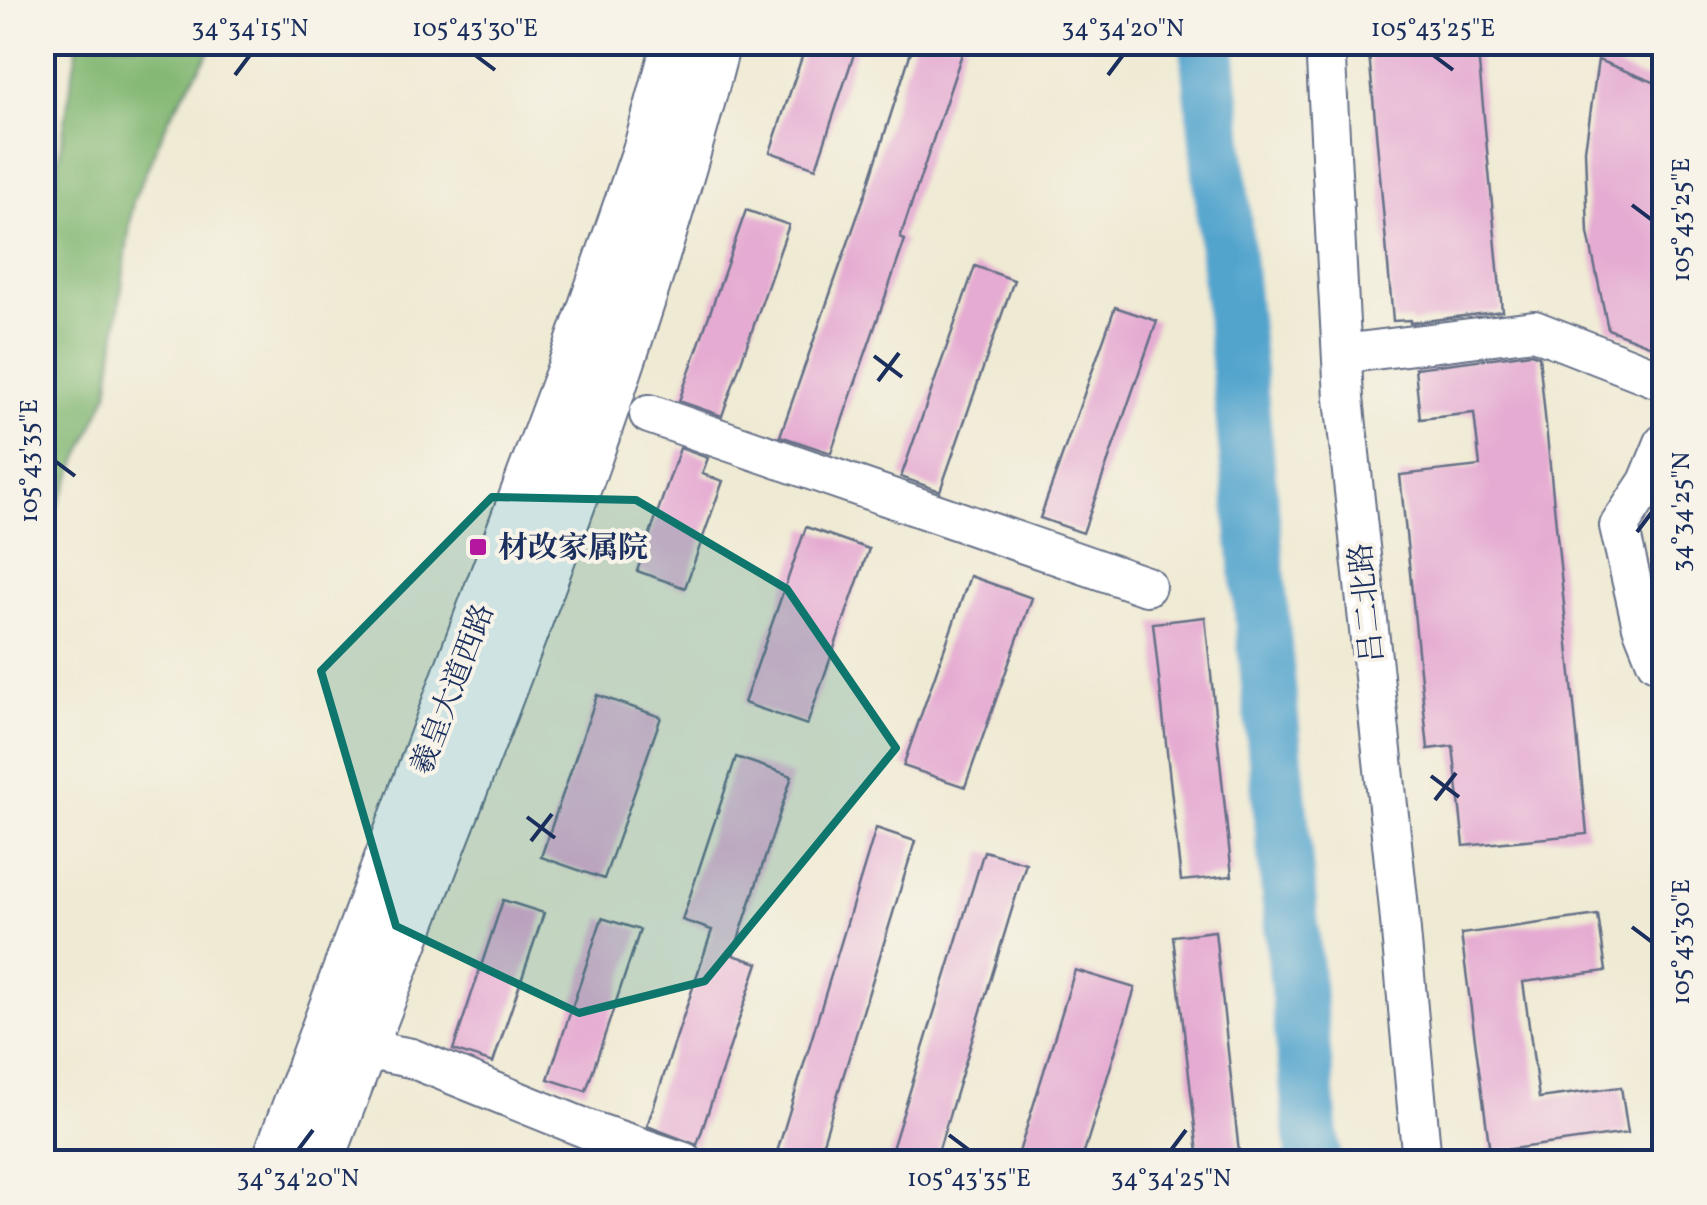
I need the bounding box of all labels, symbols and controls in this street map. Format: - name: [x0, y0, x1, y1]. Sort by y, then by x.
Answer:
- text: 34°34'15"N: [191, 12, 309, 47]
- text: 105°43'30"E: [412, 12, 538, 47]
- text: 34°34'20"N: [1062, 12, 1184, 47]
- text: 105°43'25"E: [1371, 12, 1495, 47]
- text: 105°43'25"E: [1665, 158, 1700, 282]
- text: 105°43'35"E: [13, 399, 48, 523]
- text: 34°34'25"N: [1665, 452, 1700, 572]
- place label: 材改家属院: [498, 528, 648, 570]
- marker: 材改家属院: [467, 536, 489, 558]
- street label: 吕二北路: [1341, 541, 1395, 665]
- street label: 羲皇大道西路: [402, 598, 506, 781]
- text: 105°43'30"E: [1665, 879, 1700, 1005]
- text: 34°34'20"N: [237, 1162, 359, 1197]
- text: 105°43'35"E: [907, 1162, 1031, 1197]
- text: 34°34'25"N: [1111, 1162, 1231, 1197]

